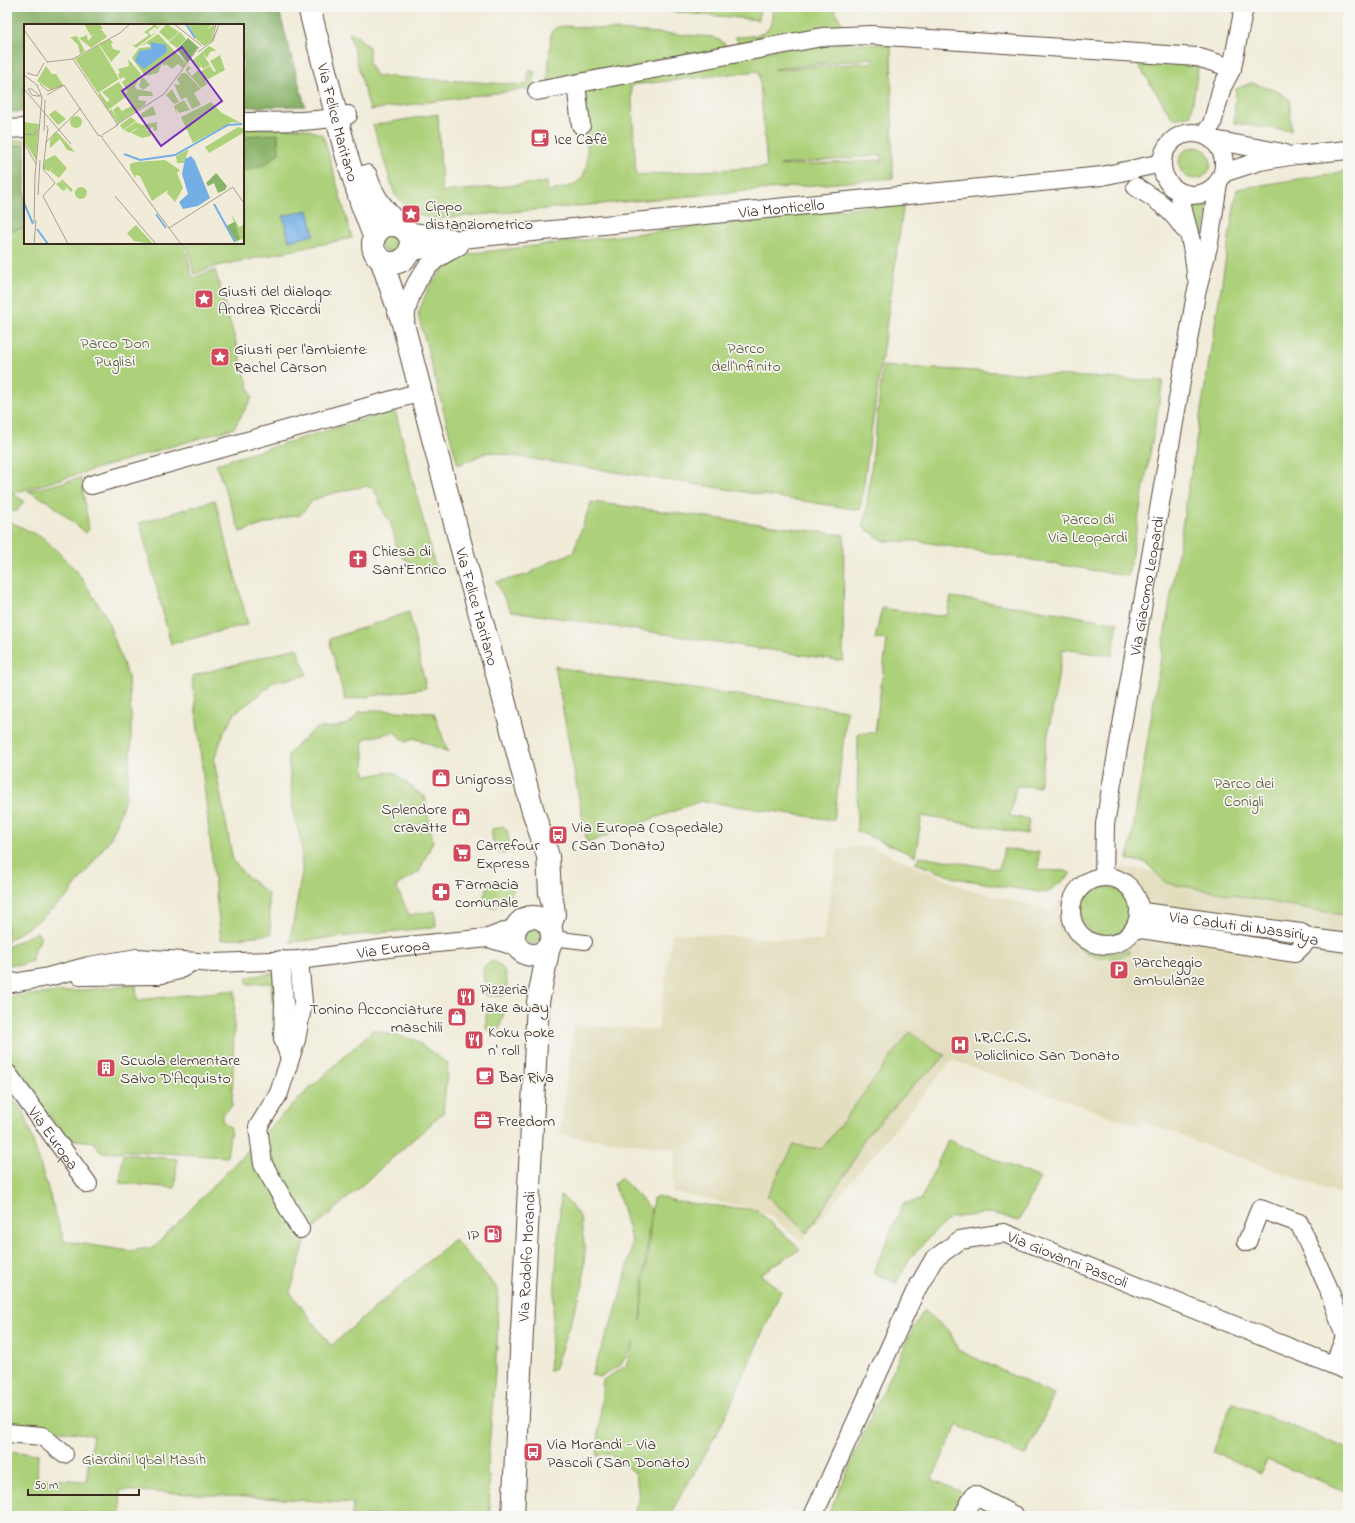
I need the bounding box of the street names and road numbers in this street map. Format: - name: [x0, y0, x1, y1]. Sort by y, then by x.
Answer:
- street label: Via Felice Maritano: [309, 60, 364, 185]
- street label: Via Monticello: [737, 193, 826, 226]
- street label: Via Giacomo Leopardi: [1124, 514, 1172, 658]
- street label: Via Felice Maritano: [448, 544, 504, 669]
- street label: Via Caduti di Nassiriya: [1167, 905, 1320, 953]
- street label: Via Europa: [355, 934, 431, 966]
- street label: Via Europa: [21, 1101, 84, 1175]
- street label: Via Rodolfo Morandi: [512, 1190, 543, 1323]
- street label: Via Giovanni Pascoli: [1002, 1225, 1131, 1296]

